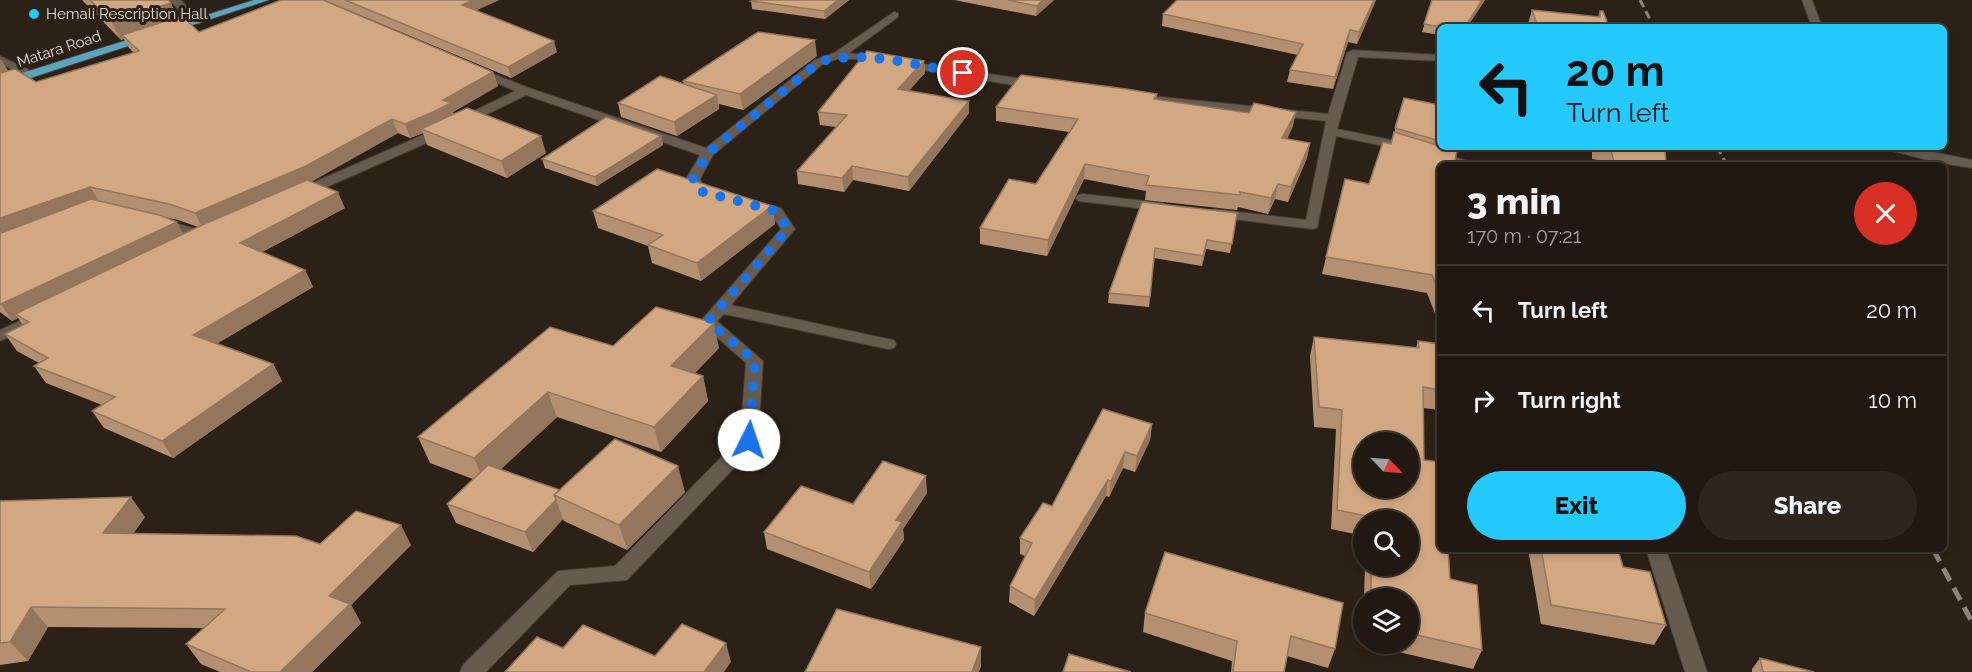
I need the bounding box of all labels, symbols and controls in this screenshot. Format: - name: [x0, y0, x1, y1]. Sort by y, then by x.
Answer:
- place label: Hemali Rescription Hall: [46, 5, 208, 23]
- marker: Hemali Rescription Hall: [27, 7, 41, 21]
- street label: Matara Road: [15, 27, 103, 71]
- pin: [937, 47, 988, 98]
- text: 20 m: [1566, 47, 1665, 96]
- icon: left: [1467, 48, 1545, 126]
- icon: arrive: [946, 56, 979, 89]
- text: Turn left: [1566, 97, 1669, 128]
- text: 3 min: [1467, 180, 1561, 222]
- button: close: [1854, 182, 1917, 245]
- text: 170 m · 07:21: [1467, 224, 1581, 248]
- icon: left: [1467, 294, 1500, 327]
- text: Turn left: [1518, 297, 1608, 323]
- text: 20 m: [1866, 297, 1917, 323]
- icon: right: [1467, 384, 1500, 417]
- text: Turn right: [1518, 387, 1621, 413]
- text: 10 m: [1868, 387, 1917, 413]
- position arrow: [717, 408, 781, 472]
- north arrow: [1353, 432, 1419, 498]
- map controls: [1353, 432, 1419, 654]
- button: Exit: [1467, 471, 1686, 540]
- button: Share: [1698, 471, 1917, 540]
- button: search: [1353, 510, 1419, 576]
- button: layers: [1353, 588, 1419, 654]

